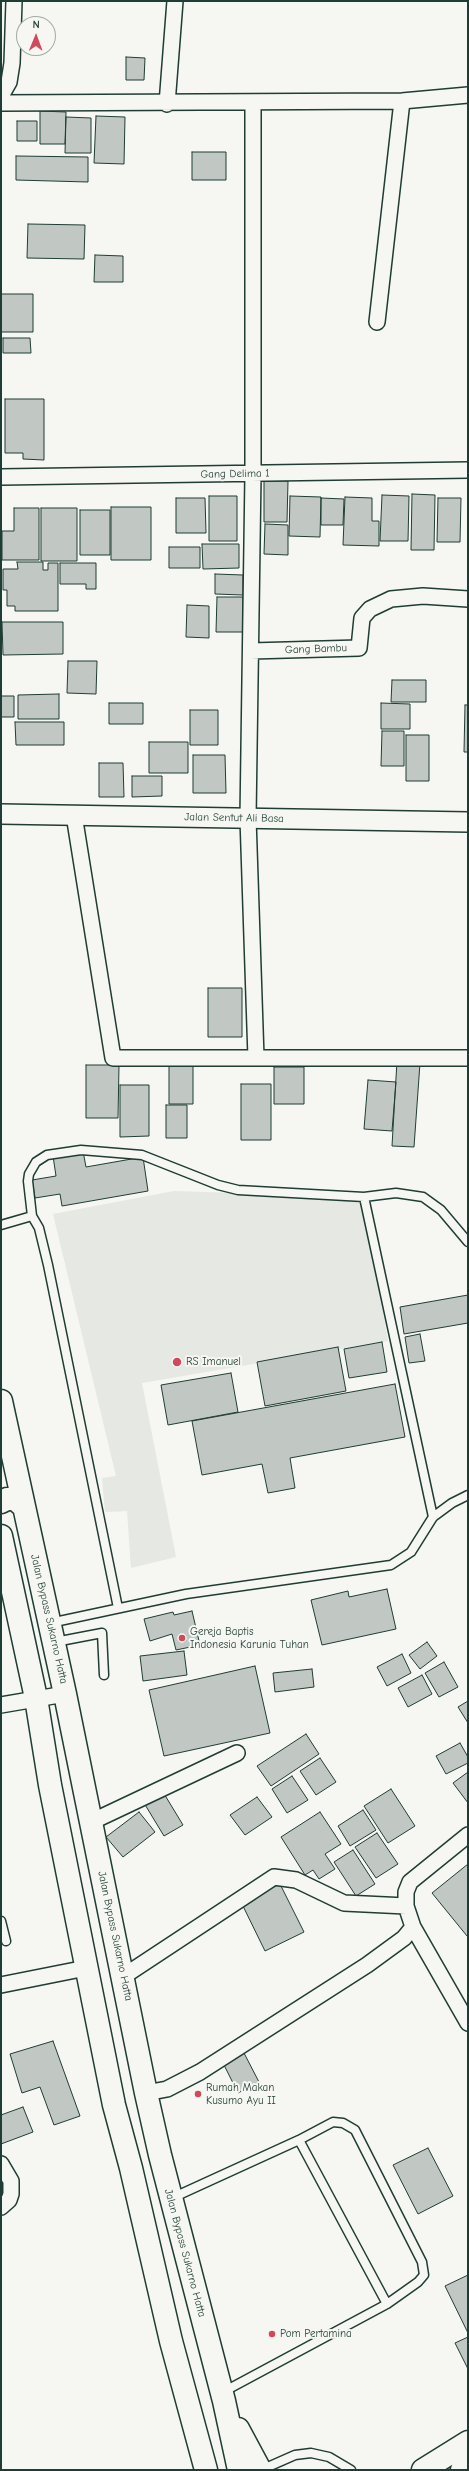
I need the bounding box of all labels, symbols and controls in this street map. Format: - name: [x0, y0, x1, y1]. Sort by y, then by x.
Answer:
- north arrow: [16, 16, 56, 56]
- text: N: [32, 18, 40, 31]
- street label: Gang Delima 1: [200, 467, 270, 481]
- street label: Gang Bambu: [285, 641, 347, 657]
- street label: Jalan Sentut Ali Basa: [184, 811, 284, 825]
- place label: RS Imanuel: [186, 1355, 241, 1369]
- marker: RS Imanuel: [171, 1356, 183, 1368]
- street label: Jalan Bypass Sukarno Hatta: [28, 1553, 70, 1685]
- place label: Gereja Baptis Indonesia Karunia Tuhan: [190, 1625, 309, 1651]
- marker: Gereja Baptis Indonesia Karunia Tuhan: [177, 1633, 187, 1643]
- street label: Jalan Bypass Sukarno Hatta: [95, 1870, 135, 2002]
- place label: Rumah Makan Kusumo Ayu II: [206, 2081, 276, 2107]
- marker: Rumah Makan Kusumo Ayu II: [193, 2089, 203, 2099]
- street label: Jalan Bypass Sukarno Hatta: [162, 2187, 208, 2319]
- place label: Pom Pertamina: [280, 2327, 352, 2341]
- marker: Pom Pertamina: [267, 2329, 277, 2339]

